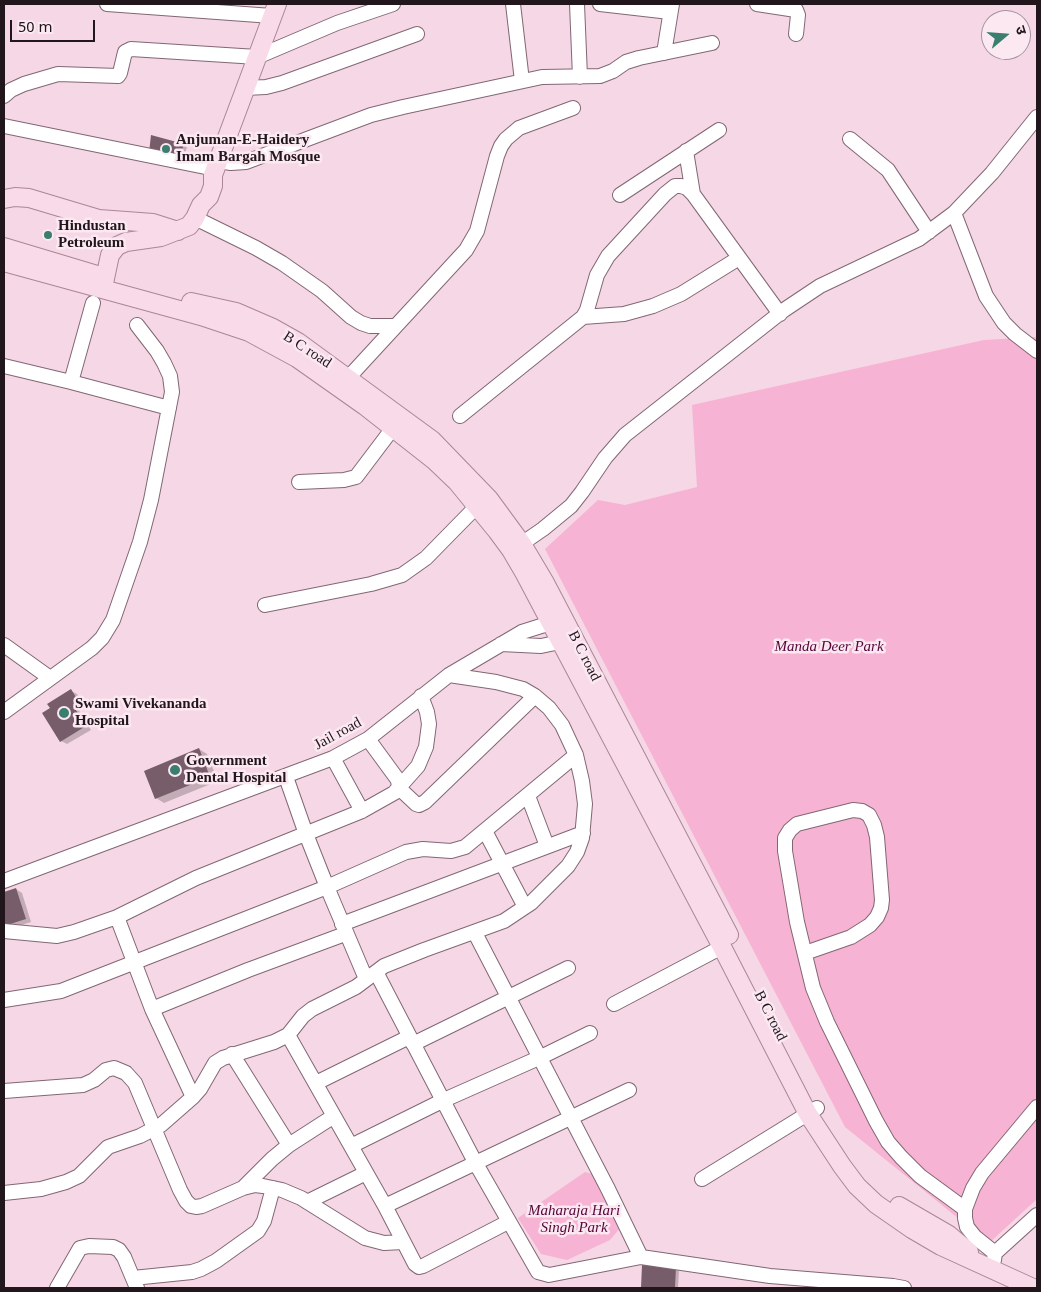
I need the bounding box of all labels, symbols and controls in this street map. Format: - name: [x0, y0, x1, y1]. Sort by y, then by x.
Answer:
- scale bar: [12, 10, 98, 42]
- north arrow: [981, 10, 1031, 60]
- text: 50 m: [18, 19, 52, 38]
- text: उ: [1009, 24, 1030, 37]
- place label: Anjuman-E-Haidery Imam Bargah Mosque: [176, 131, 341, 166]
- marker: Anjuman-E-Haidery Imam Bargah Mosque: [160, 143, 172, 155]
- place label: Hindustan Petroleum: [58, 217, 136, 252]
- marker: Hindustan Petroleum: [42, 229, 54, 241]
- street label: B C road: [277, 326, 337, 374]
- street label: B C road: [562, 625, 606, 687]
- park label: Manda Deer Park: [768, 638, 890, 656]
- place label: Swami Vivekananda Hospital: [75, 695, 225, 730]
- marker: Swami Vivekananda Hospital: [57, 706, 71, 720]
- street label: Jail road: [309, 712, 367, 756]
- place label: Government Dental Hospital: [186, 752, 301, 787]
- marker: Government Dental Hospital: [168, 763, 182, 777]
- street label: B C road: [748, 985, 792, 1047]
- park label: Maharaja Hari Singh Park: [524, 1202, 624, 1237]

